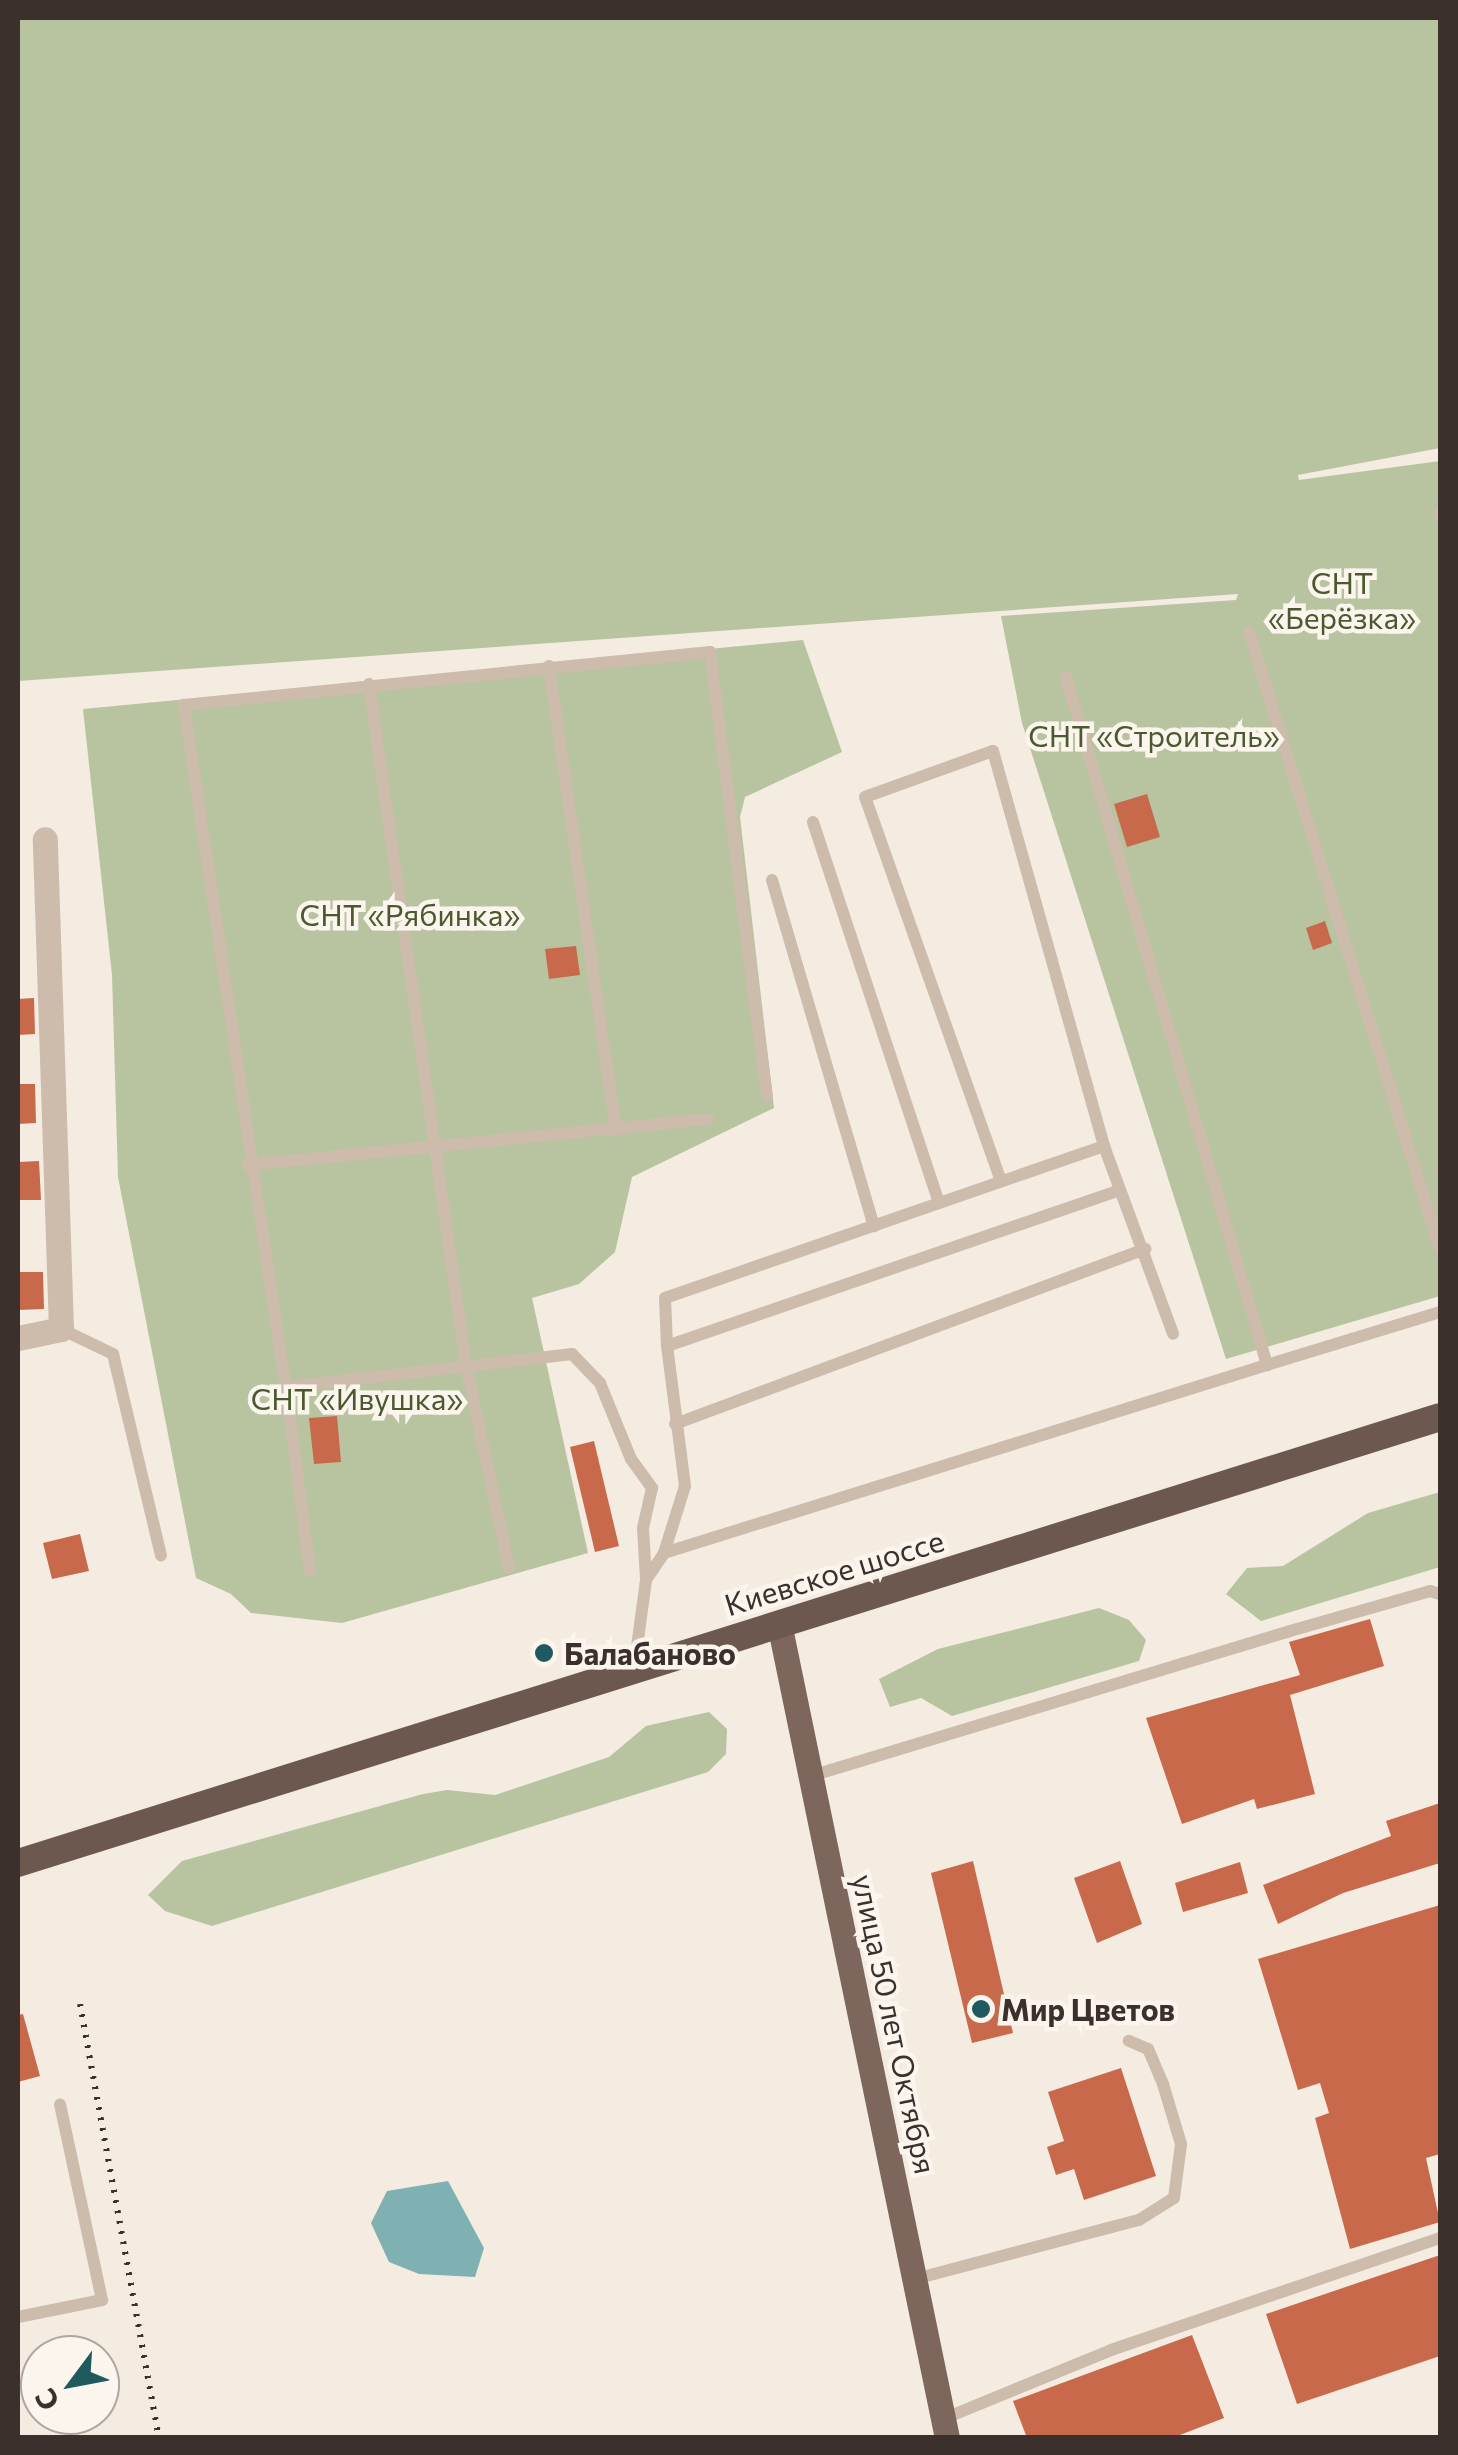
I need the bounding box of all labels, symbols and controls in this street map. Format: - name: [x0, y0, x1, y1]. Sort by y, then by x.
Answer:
- park label: СНТ «Берёзка»: [1268, 564, 1416, 634]
- park label: СНТ «Строитель»: [1028, 717, 1280, 753]
- park label: СНТ «Рябинка»: [300, 896, 520, 932]
- park label: СНТ «Ивушка»: [251, 1380, 463, 1416]
- street label: Киевское шоссе: [720, 1522, 948, 1622]
- place label: Балабаново: [564, 1635, 736, 1671]
- marker: Балабаново: [533, 1642, 555, 1664]
- street label: улица 50 лет Октября: [846, 1871, 944, 2177]
- place label: Мир Цветов: [1001, 1991, 1175, 2027]
- marker: Мир Цветов: [970, 1998, 992, 2020]
- north arrow: [20, 2335, 120, 2435]
- text: С: [27, 2383, 66, 2417]

